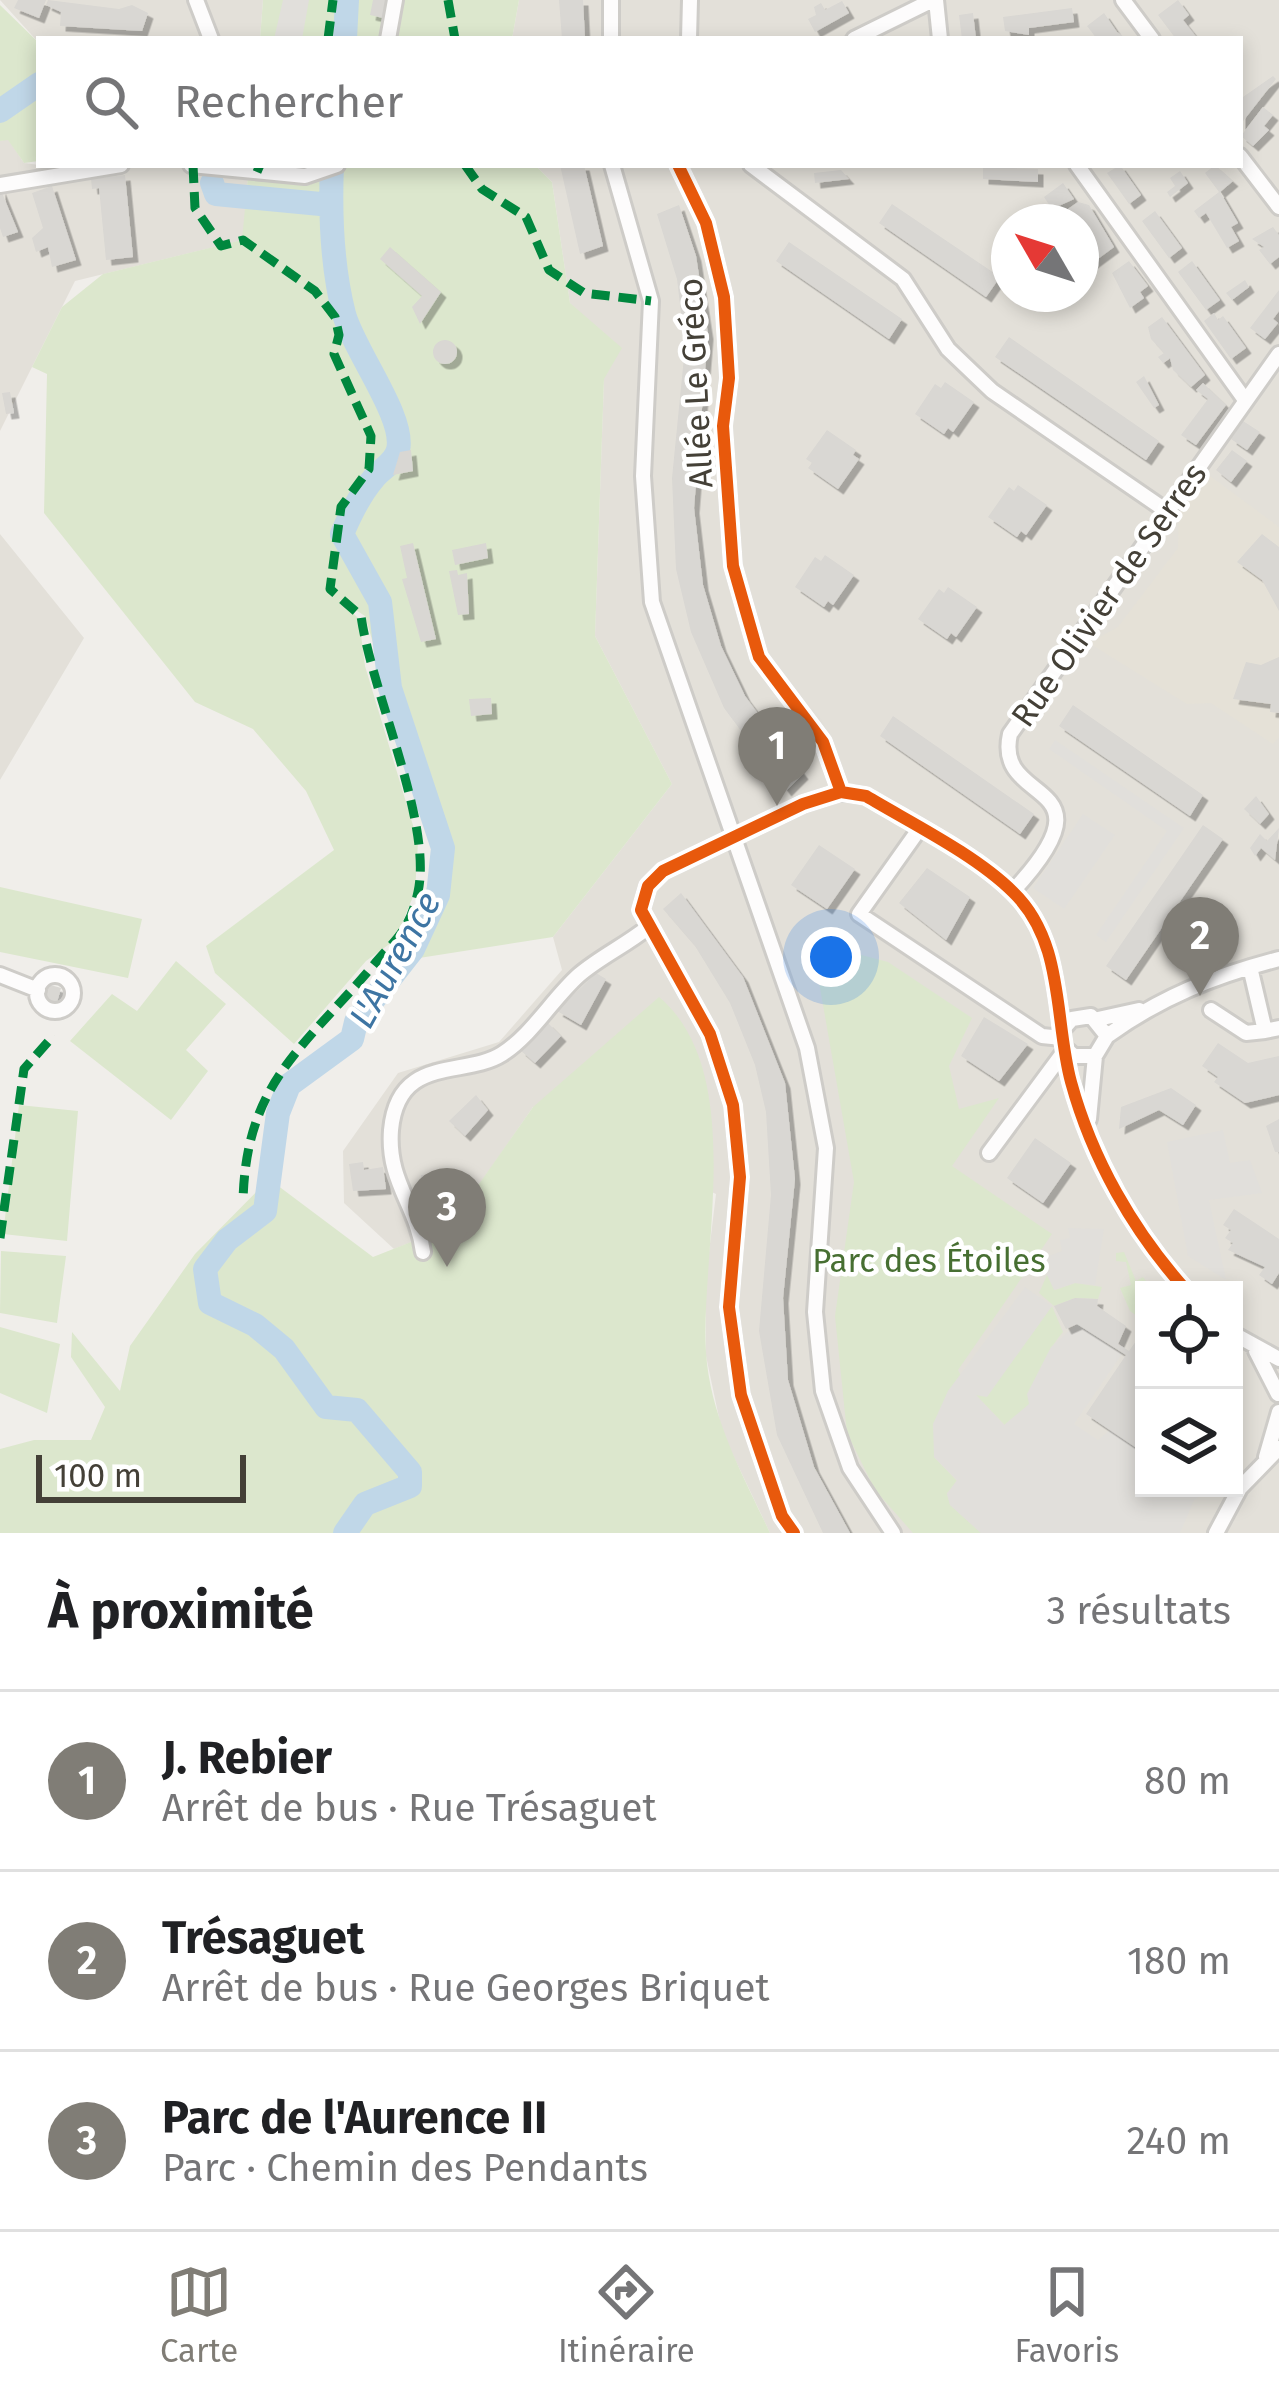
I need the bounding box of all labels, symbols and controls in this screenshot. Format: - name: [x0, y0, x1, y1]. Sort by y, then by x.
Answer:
- search box: [36, 36, 1243, 168]
- icon: search: [78, 69, 144, 135]
- text: Rechercher: [174, 75, 403, 129]
- north arrow: [991, 204, 1099, 312]
- street label: Allée Le Gréco: [671, 277, 721, 489]
- street label: Rue Olivier de Serres: [1003, 455, 1215, 735]
- pin: 1: [738, 707, 816, 806]
- water label: L'Aurence: [340, 884, 450, 1036]
- pin: 2: [1161, 897, 1239, 996]
- your location: [801, 927, 861, 987]
- pin: 3: [408, 1168, 486, 1267]
- park label: Parc des Étoiles: [812, 1241, 1046, 1281]
- map controls: [1135, 1281, 1243, 1497]
- button: locate: [1135, 1281, 1243, 1389]
- button: layers: [1135, 1389, 1243, 1497]
- scale bar: [36, 1449, 246, 1502]
- text: 100 m: [54, 1456, 142, 1496]
- text: À proximité: [48, 1580, 314, 1642]
- text: 3 résultats: [1046, 1588, 1231, 1634]
- text: J. Rebier: [162, 1731, 332, 1785]
- text: 1: [78, 1758, 96, 1804]
- text: 80 m: [1144, 1758, 1231, 1804]
- text: Arrêt de bus · Rue Trésaguet: [162, 1785, 657, 1831]
- text: Trésaguet: [162, 1911, 364, 1965]
- text: 2: [77, 1938, 97, 1984]
- text: 180 m: [1127, 1938, 1231, 1984]
- text: Arrêt de bus · Rue Georges Briquet: [162, 1965, 770, 2011]
- text: Parc de l'Aurence II: [162, 2091, 547, 2145]
- text: 3: [77, 2118, 97, 2164]
- text: 240 m: [1126, 2118, 1231, 2164]
- text: Parc · Chemin des Pendants: [162, 2145, 648, 2191]
- tab: Carte: [160, 2259, 238, 2371]
- tab: Itinéraire: [558, 2259, 695, 2371]
- tab: Favoris: [1015, 2259, 1119, 2371]

